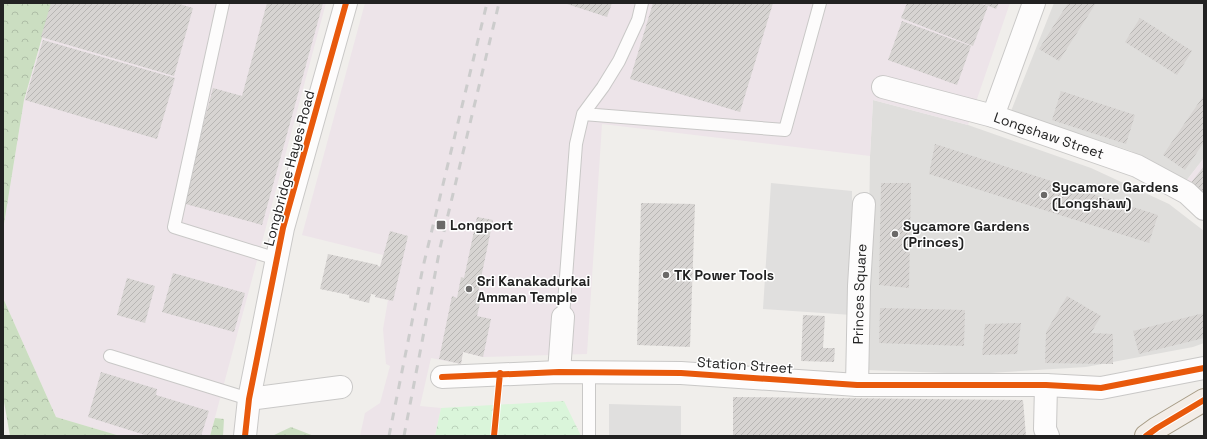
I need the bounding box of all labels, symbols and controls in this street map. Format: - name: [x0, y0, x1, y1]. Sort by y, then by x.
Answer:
- street label: Longbridge Hayes Road: [260, 88, 318, 248]
- street label: Longshaw Street: [991, 108, 1106, 163]
- place label: Sycamore Gardens (Longshaw): [1052, 178, 1178, 212]
- marker: Sycamore Gardens (Longshaw): [1039, 190, 1049, 200]
- place label: Longport: [450, 216, 513, 234]
- place label: Sycamore Gardens (Princes): [903, 217, 1029, 251]
- marker: Longport: [435, 219, 447, 231]
- marker: Sycamore Gardens (Princes): [890, 229, 900, 239]
- street label: Princes Square: [849, 243, 871, 345]
- place label: TK Power Tools: [674, 266, 774, 284]
- marker: TK Power Tools: [661, 270, 671, 280]
- place label: Sri Kanakadurkai Amman Temple: [477, 272, 590, 306]
- marker: Sri Kanakadurkai Amman Temple: [464, 284, 474, 294]
- street label: Station Street: [696, 353, 794, 377]

